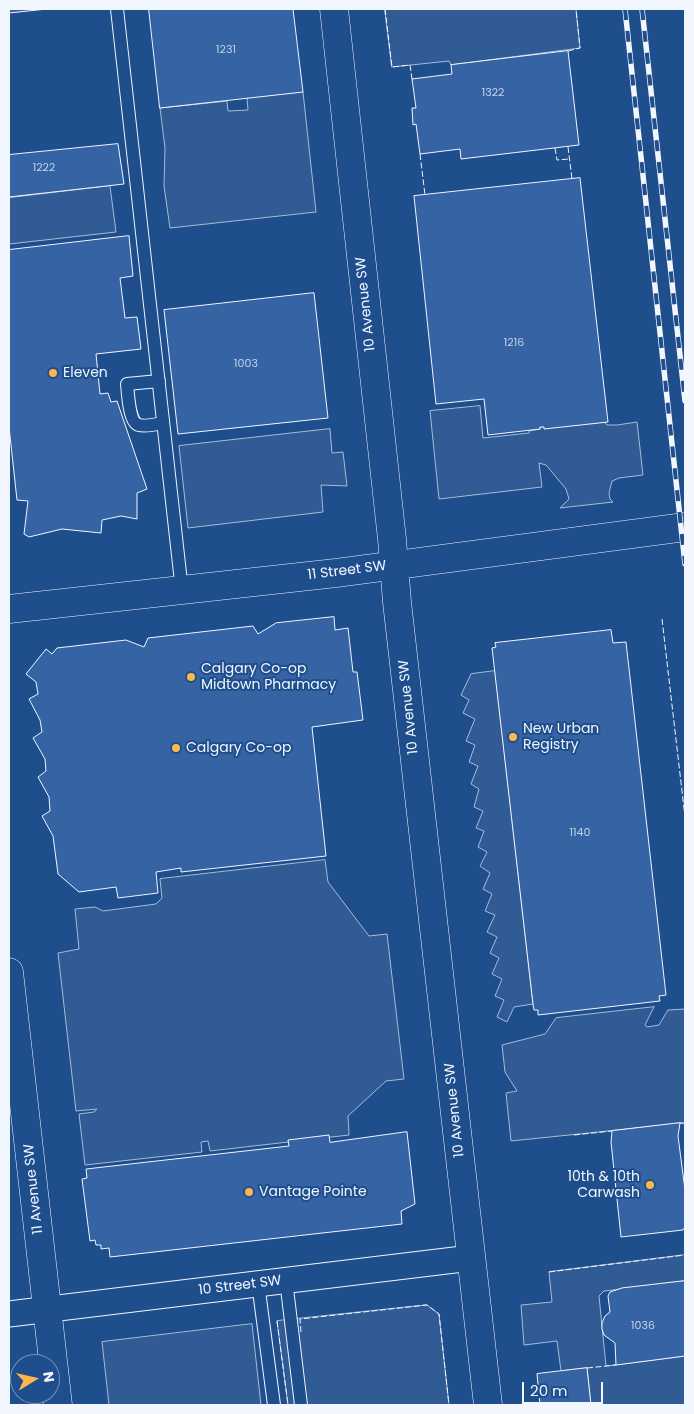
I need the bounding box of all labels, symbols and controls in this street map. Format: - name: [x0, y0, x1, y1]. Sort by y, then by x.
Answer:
- house number: 1231: [216, 43, 236, 57]
- house number: 1322: [482, 86, 504, 100]
- house number: 1222: [33, 161, 55, 175]
- street label: 10 Avenue SW: [353, 256, 379, 352]
- house number: 1216: [504, 336, 524, 350]
- house number: 1003: [234, 357, 258, 371]
- place label: Eleven: [63, 365, 108, 381]
- marker: Eleven: [47, 367, 59, 379]
- street label: 11 Street SW: [307, 558, 387, 584]
- street label: 10 Avenue SW: [396, 659, 422, 755]
- place label: Calgary Co-op Midtown Pharmacy: [201, 661, 336, 694]
- marker: Calgary Co-op Midtown Pharmacy: [185, 671, 197, 683]
- place label: New Urban Registry: [523, 721, 599, 754]
- marker: New Urban Registry: [507, 731, 519, 743]
- place label: Calgary Co-op: [186, 740, 291, 756]
- marker: Calgary Co-op: [170, 742, 182, 754]
- house number: 1140: [570, 826, 590, 840]
- street label: 10 Avenue SW: [442, 1062, 468, 1158]
- street label: 11 Avenue SW: [21, 1143, 47, 1235]
- place label: 10th & 10th Carwash: [568, 1169, 640, 1202]
- marker: 10th & 10th Carwash: [644, 1179, 656, 1191]
- place label: Vantage Pointe: [259, 1184, 367, 1200]
- marker: Vantage Pointe: [243, 1186, 255, 1198]
- street label: 10 Street SW: [197, 1273, 283, 1299]
- house number: 1036: [631, 1319, 655, 1333]
- north arrow: [10, 1354, 60, 1404]
- text: N: [38, 1370, 60, 1384]
- scale bar: [524, 1372, 605, 1404]
- text: 20 m: [530, 1380, 568, 1401]

